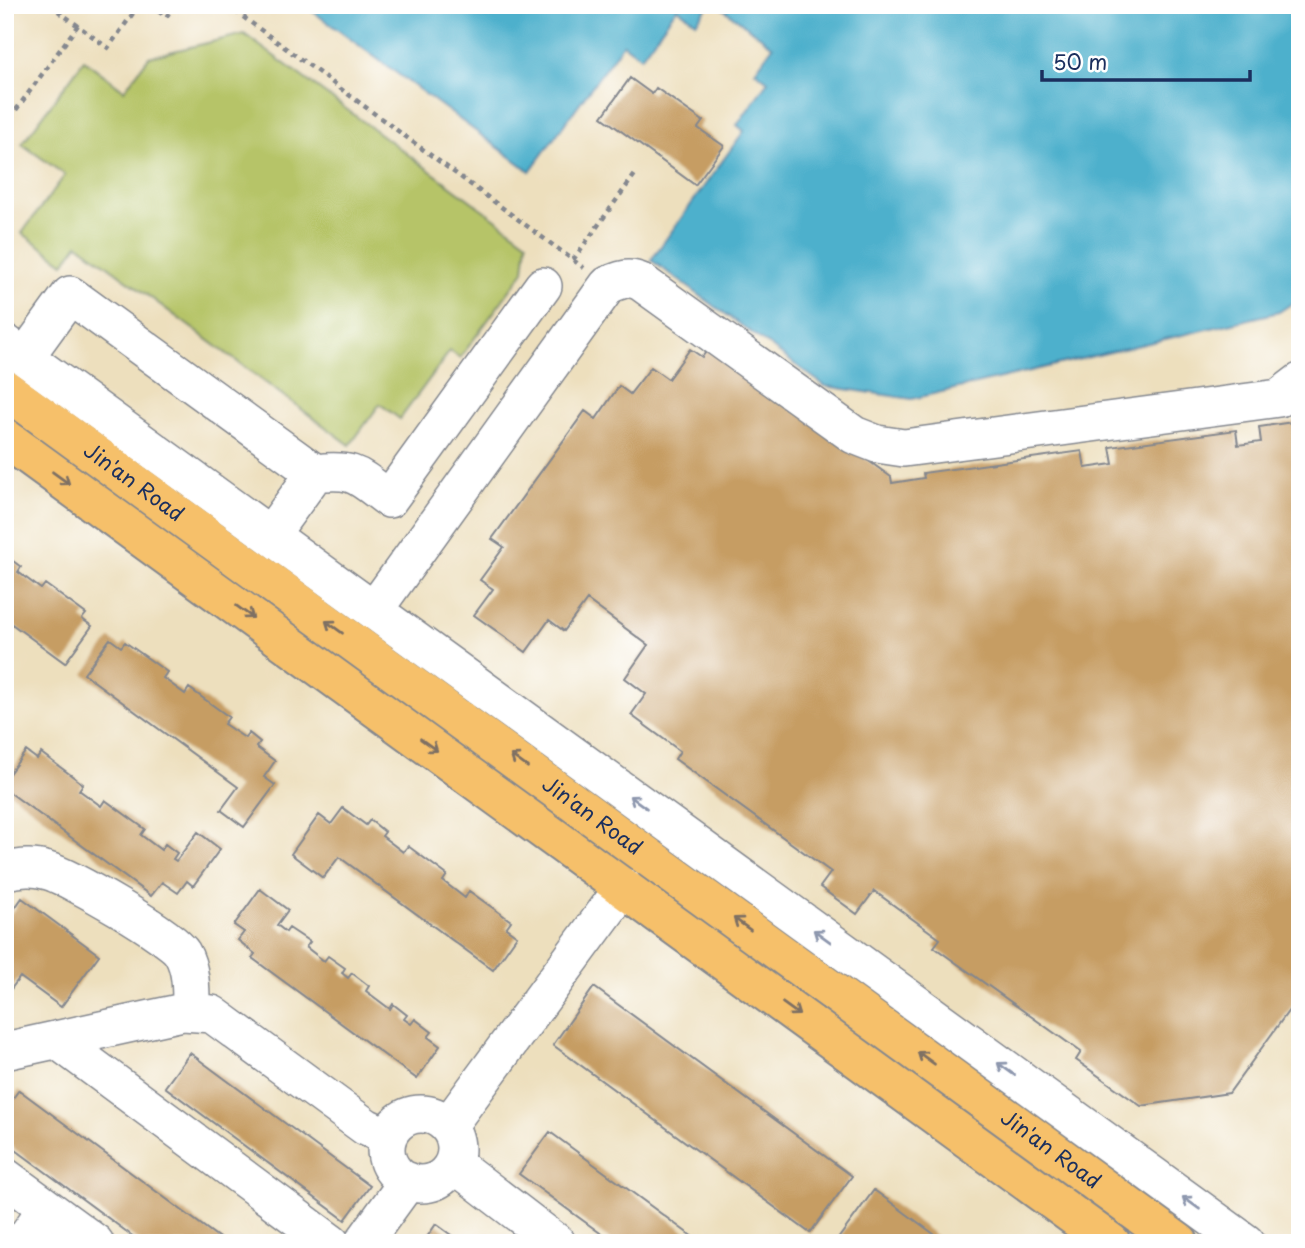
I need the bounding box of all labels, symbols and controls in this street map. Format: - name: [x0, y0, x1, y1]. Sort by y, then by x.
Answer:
- scale bar: [1042, 38, 1251, 82]
- text: 50 m: [1053, 45, 1107, 77]
- street label: Jin'an Road: [78, 433, 192, 528]
- one-way arrow: [51, 470, 70, 485]
- one-way arrow: [235, 605, 254, 619]
- one-way arrow: [325, 620, 344, 635]
- one-way arrow: [419, 738, 438, 753]
- one-way arrow: [510, 754, 529, 768]
- street label: Jin'an Road: [536, 767, 650, 862]
- one-way arrow: [629, 795, 648, 809]
- one-way arrow: [733, 917, 752, 931]
- one-way arrow: [813, 928, 832, 943]
- one-way arrow: [781, 1002, 800, 1016]
- one-way arrow: [917, 1051, 936, 1065]
- one-way arrow: [997, 1062, 1016, 1077]
- street label: Jin'an Road: [995, 1100, 1109, 1196]
- one-way arrow: [1182, 1196, 1201, 1210]

